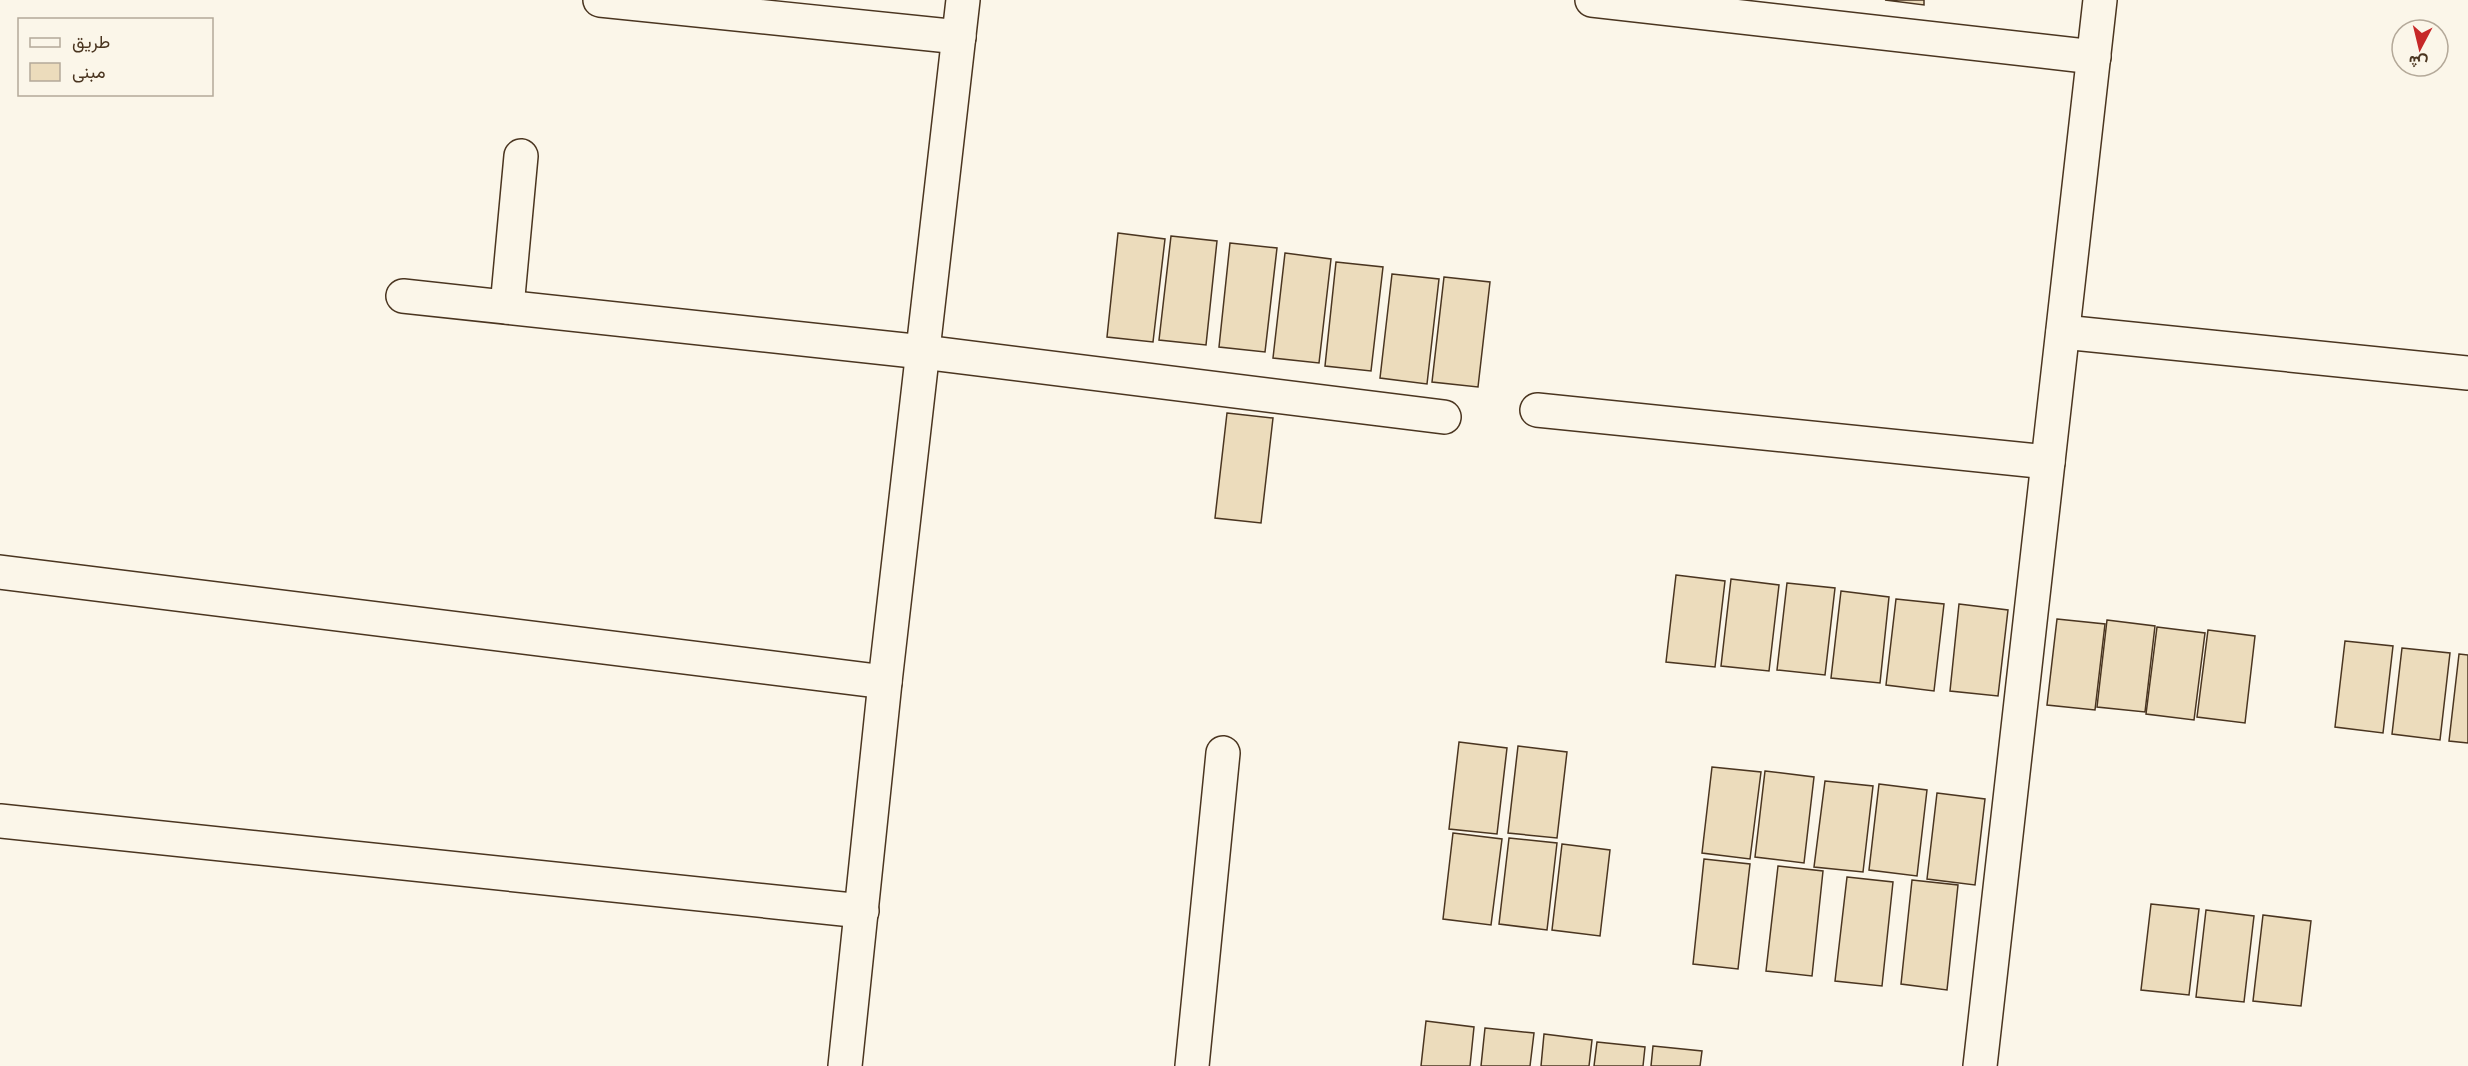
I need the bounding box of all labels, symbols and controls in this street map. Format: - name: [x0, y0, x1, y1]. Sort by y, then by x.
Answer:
- legend: [18, 18, 213, 96]
- north arrow: [2390, 18, 2450, 78]
- text: طريق: [72, 31, 110, 53]
- text: ش: [2408, 52, 2429, 73]
- text: مبنى: [72, 61, 106, 83]

